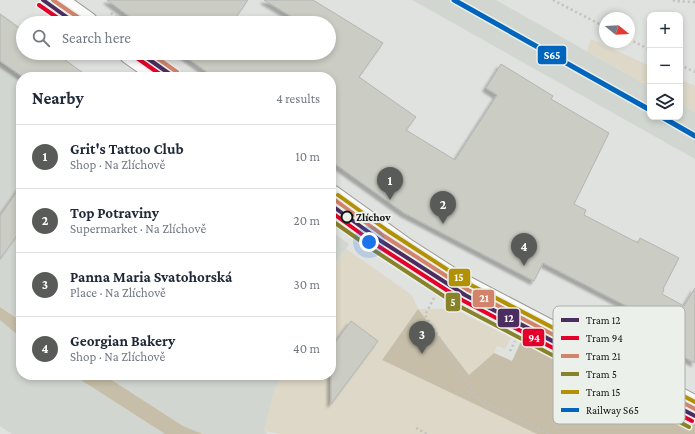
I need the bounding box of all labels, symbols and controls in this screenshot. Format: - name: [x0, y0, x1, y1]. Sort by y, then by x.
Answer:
- north arrow: [599, 12, 635, 48]
- map controls: [647, 12, 683, 120]
- button: +: [647, 12, 683, 48]
- search box: [16, 16, 336, 60]
- icon: search: [30, 27, 52, 49]
- text: Search here: [62, 30, 131, 46]
- line badge: S65: [537, 45, 567, 65]
- button: −: [647, 48, 683, 84]
- text: S65: [544, 49, 560, 61]
- button: layers: [647, 84, 683, 120]
- text: Nearby: [32, 89, 84, 108]
- text: 4 results: [276, 91, 320, 106]
- text: Grit's Tattoo Club: [70, 141, 184, 157]
- text: 1: [43, 149, 47, 164]
- text: 10 m: [295, 149, 320, 164]
- text: Shop · Na Zlíchově: [70, 157, 165, 172]
- pin: 1: [377, 167, 403, 200]
- pin: 2: [430, 191, 456, 224]
- text: Top Potraviny: [70, 205, 159, 221]
- marker: Zlíchov: [340, 210, 354, 224]
- place label: Zlíchov: [356, 211, 391, 223]
- text: 2: [42, 213, 48, 228]
- text: 20 m: [294, 213, 320, 228]
- text: Supermarket · Na Zlíchově: [70, 221, 206, 236]
- your location: [359, 232, 379, 252]
- pin: 4: [511, 233, 537, 266]
- line badge: 15: [448, 268, 471, 287]
- text: Panna Maria Svatohorská: [70, 269, 232, 285]
- text: 15: [454, 271, 464, 283]
- text: 3: [42, 277, 48, 292]
- text: 30 m: [294, 277, 320, 292]
- text: Place · Na Zlíchově: [70, 285, 166, 300]
- line badge: 21: [472, 289, 495, 308]
- line badge: 5: [445, 292, 461, 312]
- text: 21: [479, 292, 489, 304]
- text: 5: [450, 296, 456, 308]
- legend: [553, 306, 685, 424]
- line badge: 12: [497, 308, 520, 328]
- text: 12: [504, 312, 514, 324]
- text: Tram 12: [586, 314, 621, 326]
- pin: 3: [409, 321, 435, 354]
- line badge: 94: [522, 328, 545, 347]
- text: 94: [528, 332, 540, 344]
- text: Tram 94: [586, 332, 623, 344]
- text: Georgian Bakery: [70, 333, 175, 349]
- text: 4: [41, 341, 49, 356]
- text: 40 m: [293, 341, 320, 356]
- text: Shop · Na Zlíchově: [70, 349, 165, 364]
- text: Tram 21: [586, 350, 621, 362]
- text: Tram 5: [586, 368, 617, 380]
- text: Tram 15: [586, 386, 621, 398]
- text: Railway S65: [586, 404, 639, 417]

